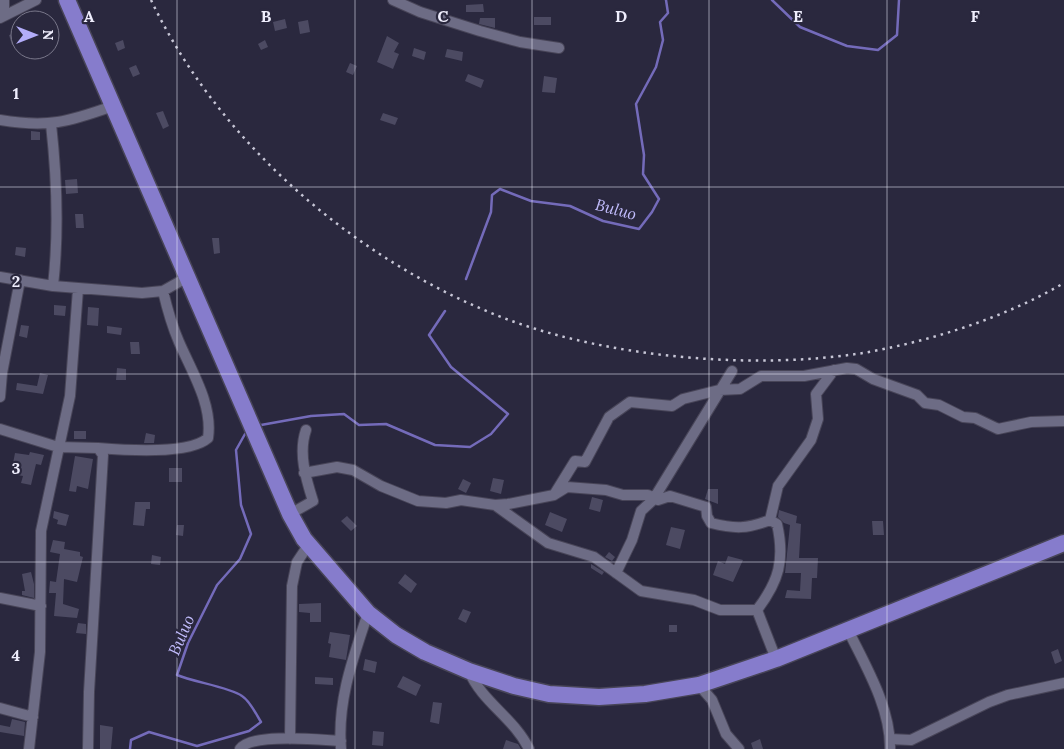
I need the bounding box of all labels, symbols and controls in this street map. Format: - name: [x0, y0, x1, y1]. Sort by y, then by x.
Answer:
- text: A: [84, 6, 95, 26]
- text: B: [261, 6, 272, 26]
- text: C: [437, 6, 449, 26]
- text: D: [615, 6, 627, 26]
- text: E: [793, 6, 803, 26]
- text: F: [970, 6, 980, 26]
- north arrow: [10, 10, 60, 60]
- text: N: [39, 30, 57, 41]
- text: 1: [13, 83, 19, 103]
- water label: Buluo: [593, 194, 639, 224]
- text: 2: [12, 271, 20, 291]
- text: 3: [12, 458, 21, 478]
- water label: Buluo: [164, 612, 198, 658]
- text: 4: [12, 645, 21, 665]

